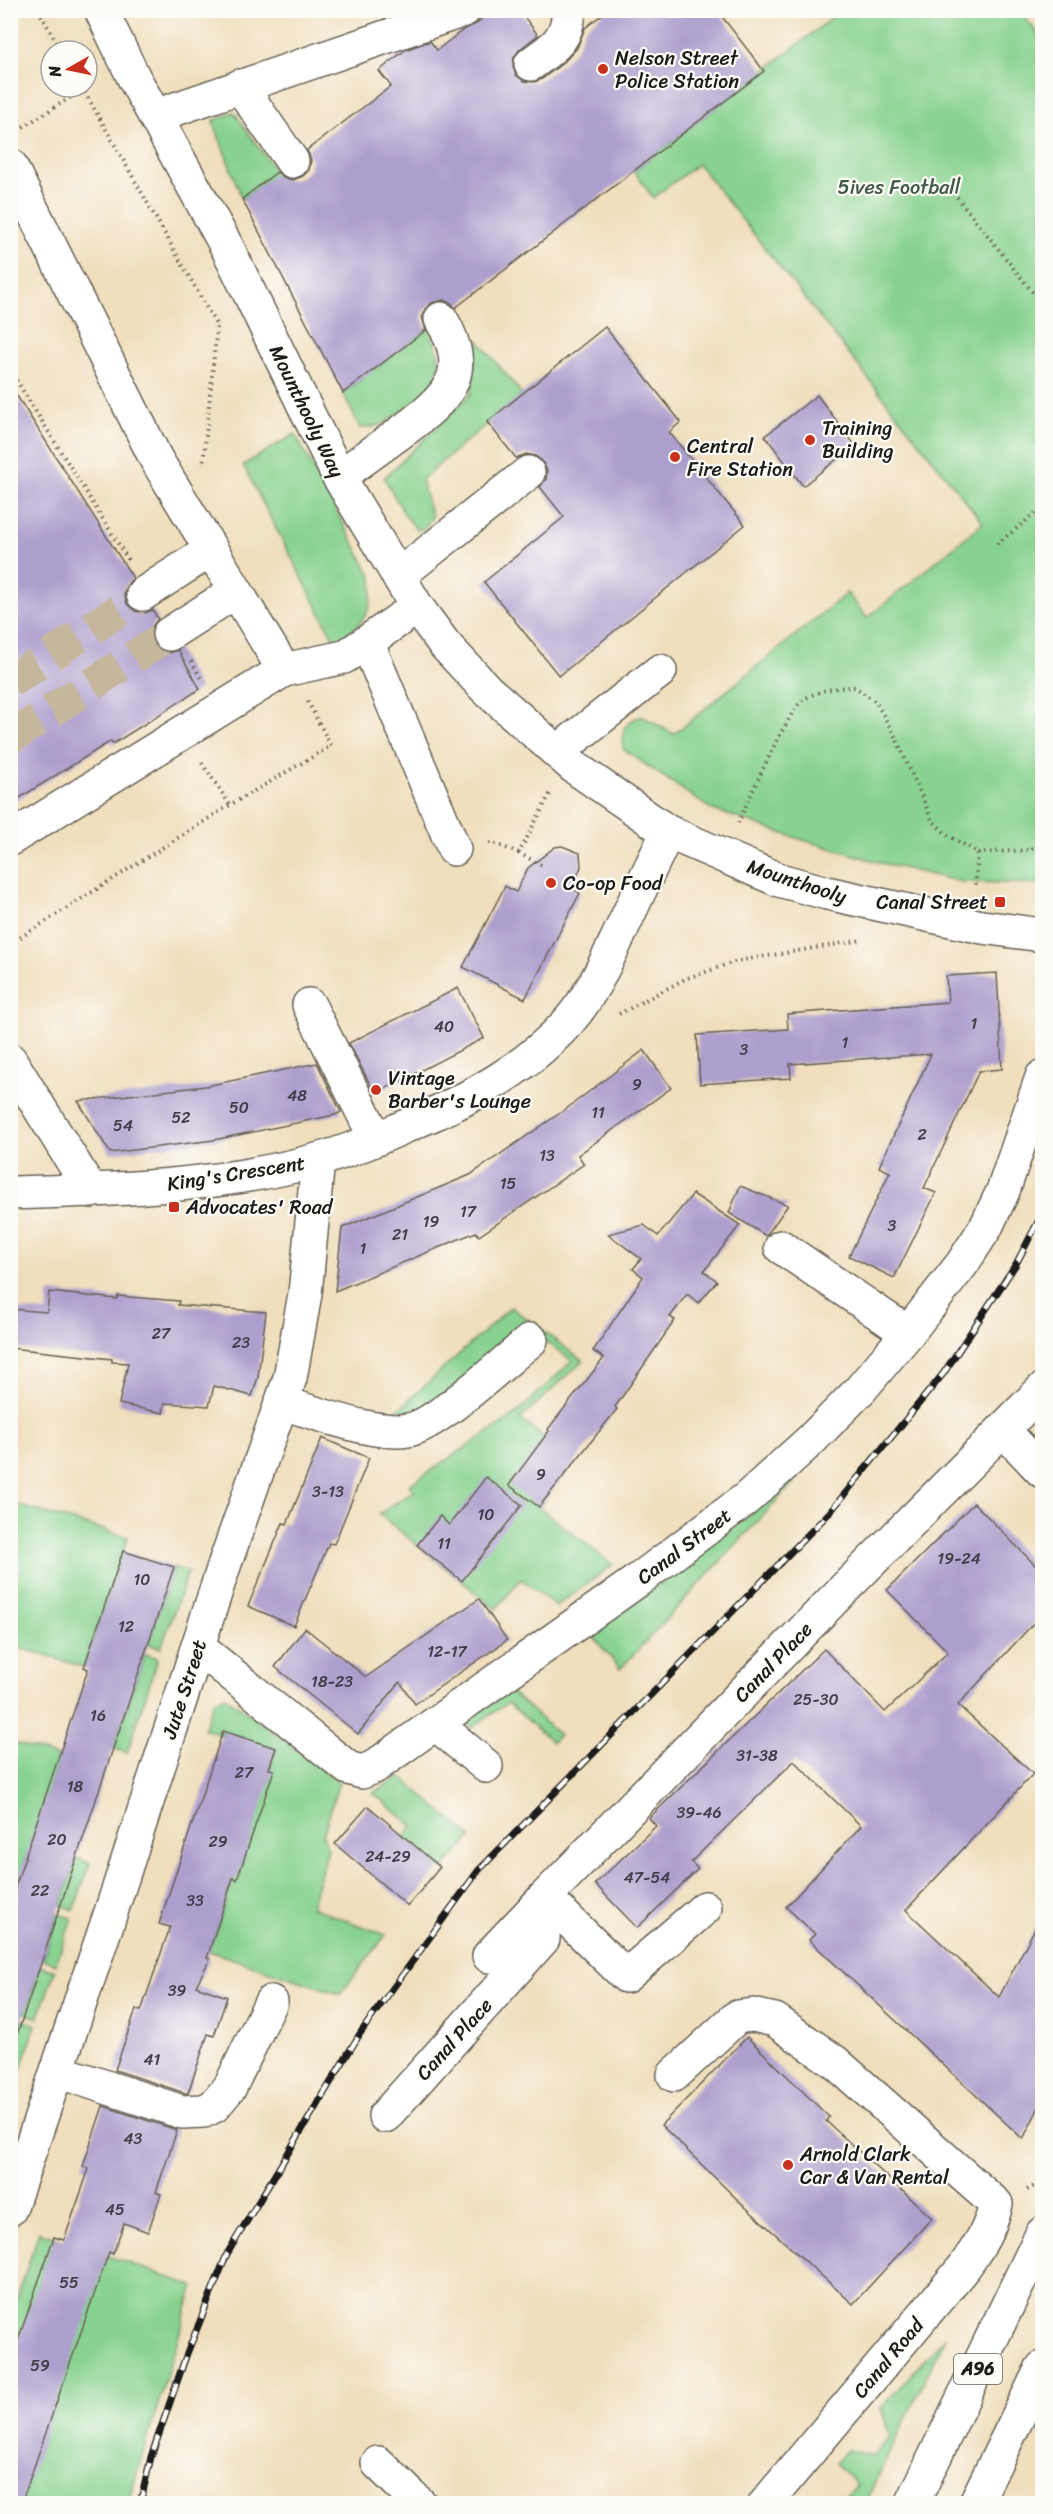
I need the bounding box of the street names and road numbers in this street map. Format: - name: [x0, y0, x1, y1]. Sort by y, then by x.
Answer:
- street label: Mounthooly Way: [259, 339, 354, 484]
- street label: Mounthooly: [742, 849, 852, 914]
- street label: King's Crescent: [164, 1145, 308, 1202]
- street label: Canal Street: [629, 1499, 740, 1594]
- street label: Canal Place: [725, 1614, 821, 1711]
- street label: Jute Street: [152, 1635, 217, 1744]
- street label: Canal Place: [407, 1990, 501, 2089]
- street label: Canal Road: [844, 2309, 934, 2407]
- road number: A96: [954, 2354, 1002, 2384]

